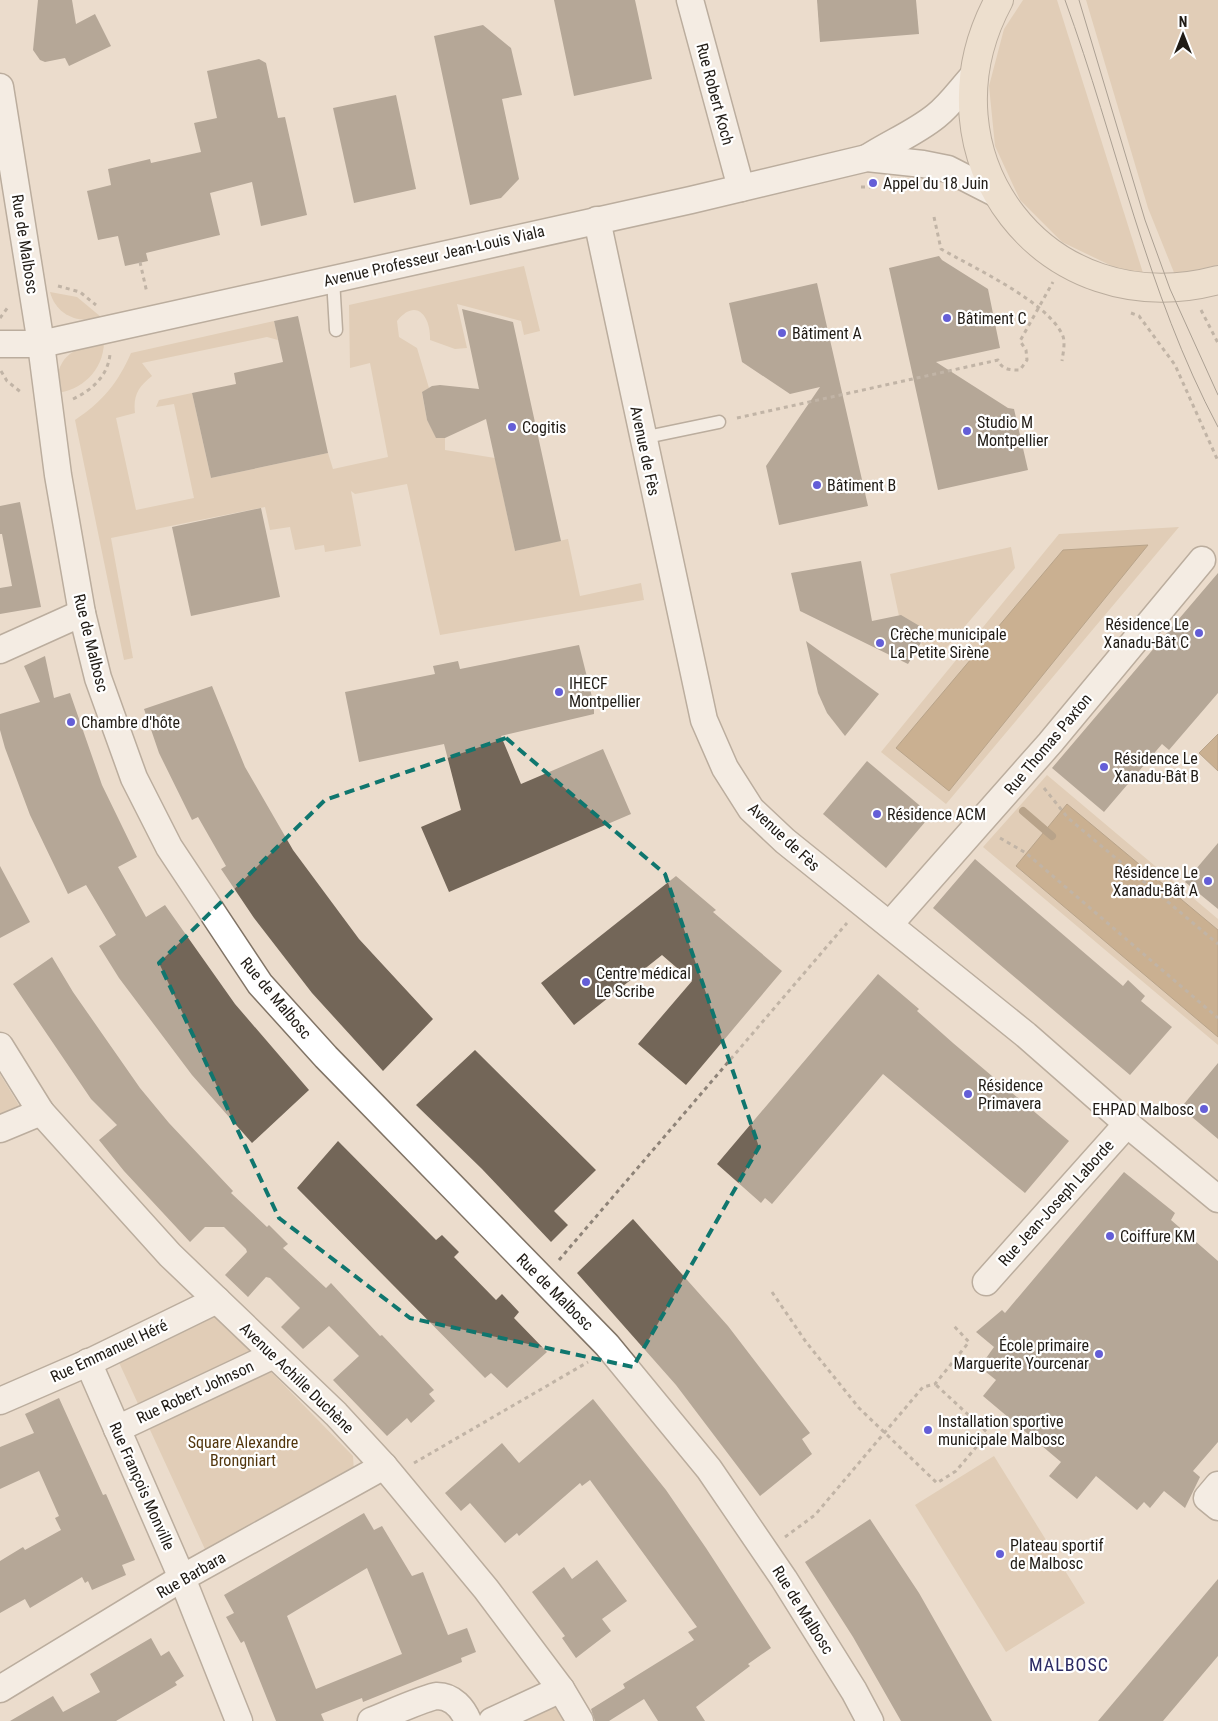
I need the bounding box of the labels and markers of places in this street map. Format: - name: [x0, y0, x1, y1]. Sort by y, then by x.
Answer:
- place label: Appel du 18 Juin: [883, 174, 989, 193]
- marker: Appel du 18 Juin: [867, 177, 879, 189]
- place label: Bâtiment C: [957, 309, 1027, 328]
- marker: Bâtiment C: [941, 312, 953, 324]
- place label: Bâtiment A: [792, 324, 862, 343]
- marker: Bâtiment A: [776, 327, 788, 339]
- place label: Studio M Montpellier: [977, 413, 1049, 450]
- place label: Cogitis: [522, 418, 566, 437]
- marker: Cogitis: [506, 421, 518, 433]
- marker: Studio M Montpellier: [961, 425, 973, 437]
- place label: Bâtiment B: [827, 476, 896, 495]
- marker: Bâtiment B: [811, 479, 823, 491]
- place label: Résidence Le Xanadu-Bât C: [1104, 615, 1189, 652]
- place label: Crèche municipale La Petite Sirène: [890, 625, 1007, 662]
- marker: Résidence Le Xanadu-Bât C: [1193, 627, 1205, 639]
- marker: Crèche municipale La Petite Sirène: [874, 637, 886, 649]
- place label: IHECF Montpellier: [569, 674, 641, 711]
- marker: IHECF Montpellier: [553, 686, 565, 698]
- place label: Chambre d'hôte: [81, 713, 180, 732]
- marker: Chambre d'hôte: [65, 716, 77, 728]
- place label: Résidence Le Xanadu-Bât B: [1114, 749, 1199, 786]
- marker: Résidence Le Xanadu-Bât B: [1098, 761, 1110, 773]
- place label: Résidence ACM: [887, 805, 986, 824]
- marker: Résidence ACM: [871, 808, 883, 820]
- place label: Résidence Le Xanadu-Bât A: [1112, 863, 1198, 900]
- marker: Résidence Le Xanadu-Bât A: [1202, 875, 1214, 887]
- place label: Centre médical Le Scribe: [596, 964, 691, 1001]
- marker: Centre médical Le Scribe: [580, 976, 592, 988]
- place label: Résidence Primavera: [978, 1076, 1043, 1113]
- marker: Résidence Primavera: [962, 1088, 974, 1100]
- place label: EHPAD Malbosc: [1092, 1100, 1194, 1119]
- marker: EHPAD Malbosc: [1198, 1103, 1210, 1115]
- place label: Coiffure KM: [1120, 1227, 1195, 1246]
- marker: Coiffure KM: [1104, 1230, 1116, 1242]
- place label: École primaire Marguerite Yourcenar: [953, 1336, 1089, 1373]
- marker: École primaire Marguerite Yourcenar: [1093, 1348, 1105, 1360]
- place label: Installation sportive municipale Malbosc: [938, 1412, 1065, 1449]
- marker: Installation sportive municipale Malbosc: [922, 1424, 934, 1436]
- place label: Plateau sportif de Malbosc: [1010, 1536, 1103, 1573]
- marker: Plateau sportif de Malbosc: [994, 1548, 1006, 1560]

